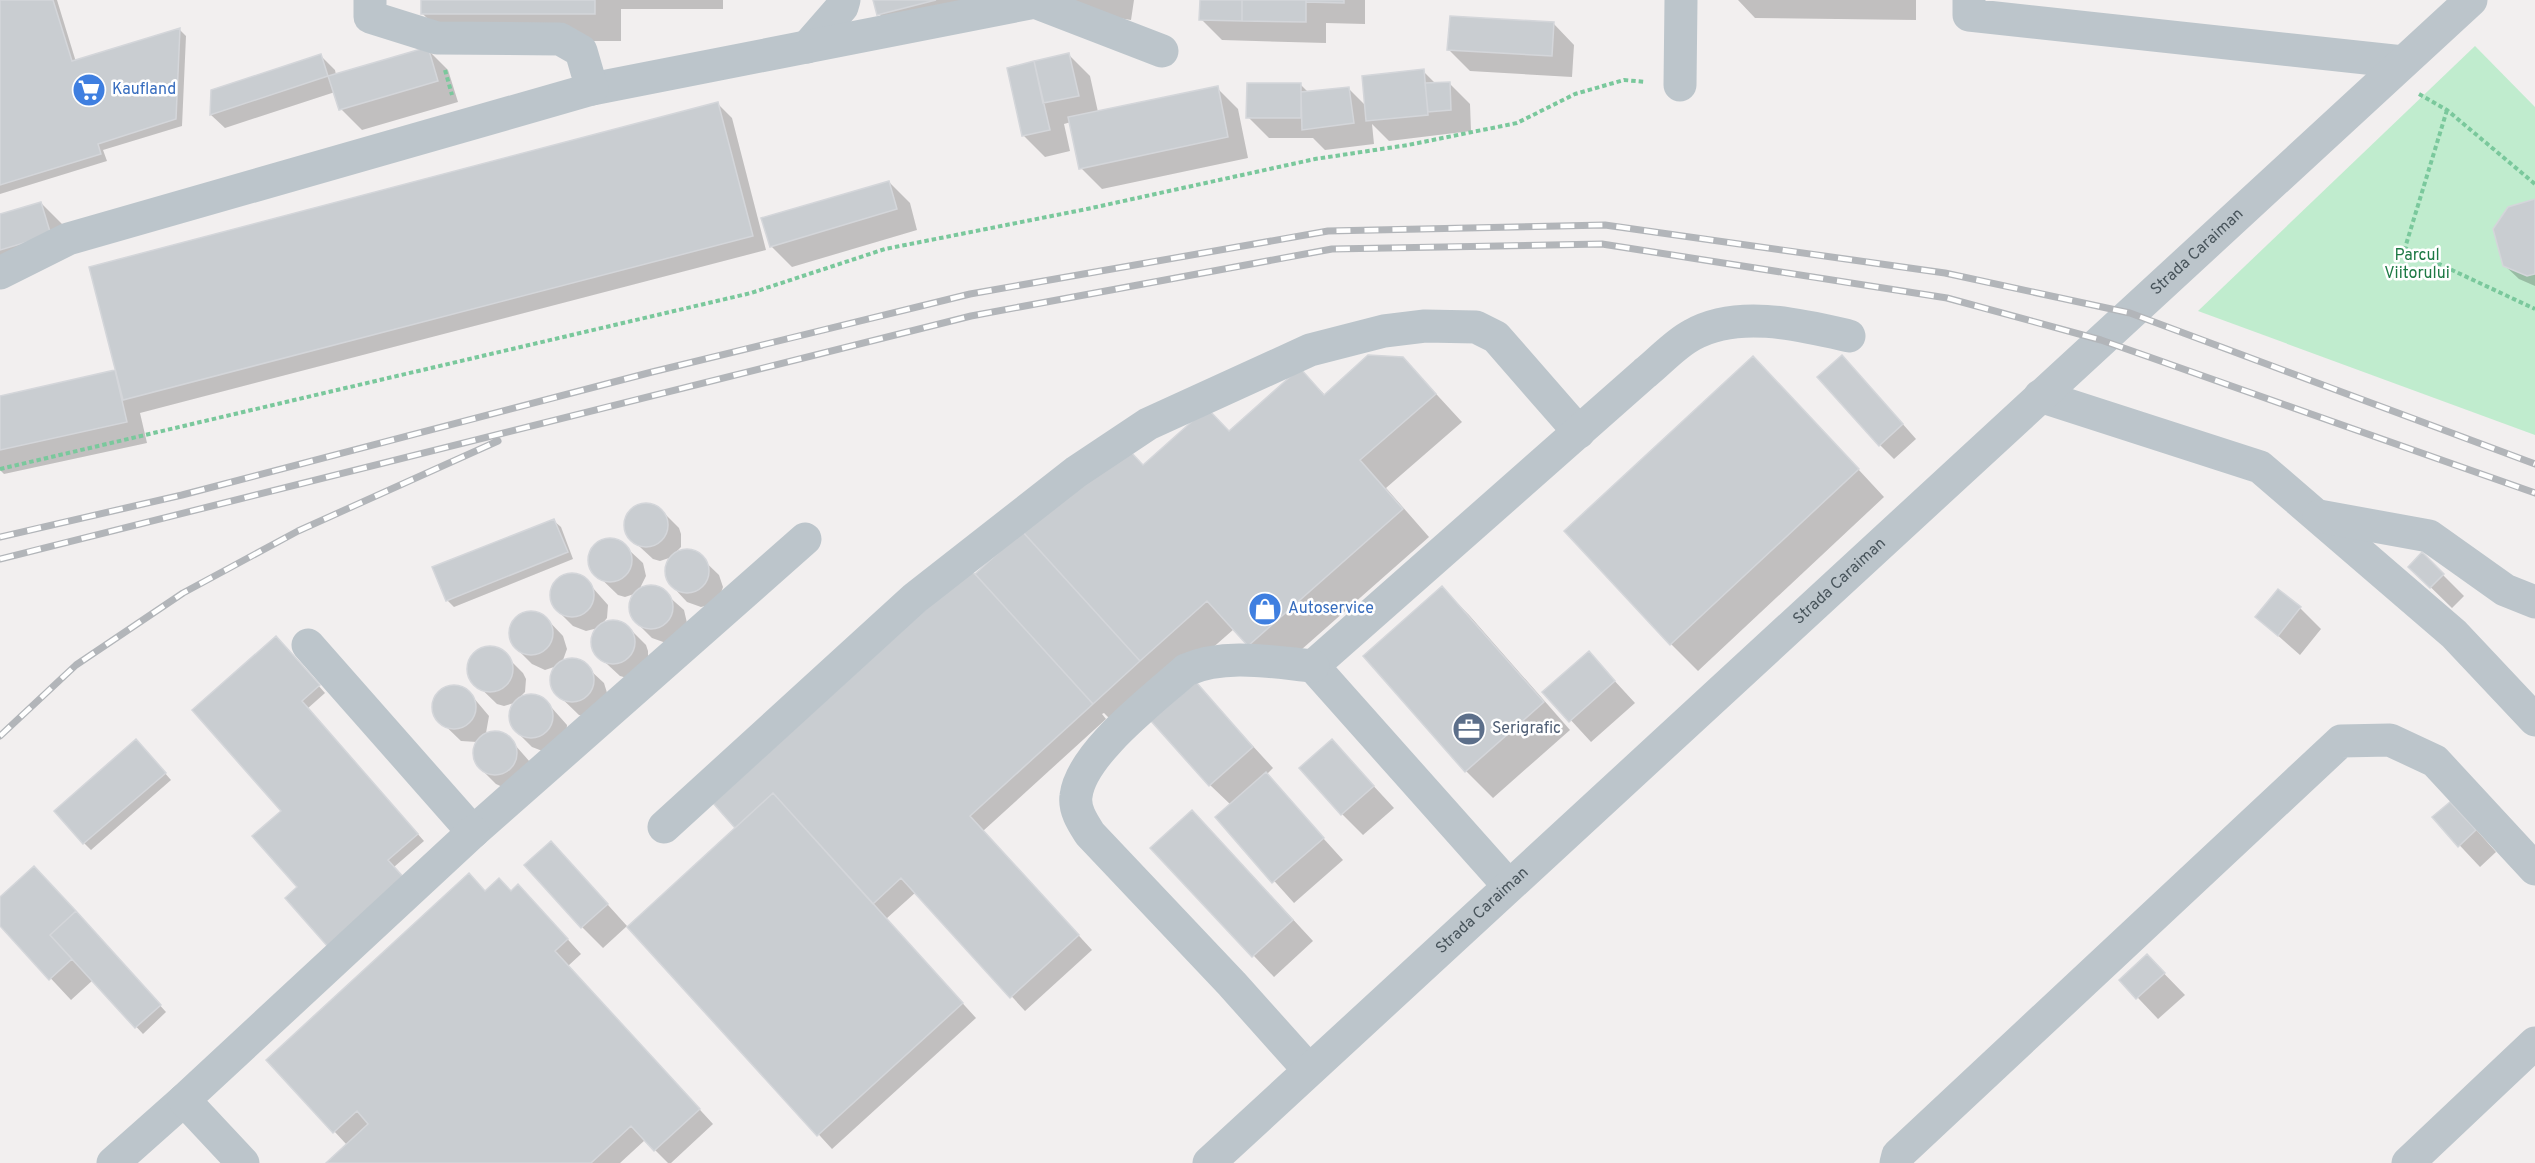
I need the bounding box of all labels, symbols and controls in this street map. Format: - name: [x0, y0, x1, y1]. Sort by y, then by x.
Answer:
- supermarket icon: Kaufland: [71, 72, 107, 108]
- place label: Kaufland: [112, 80, 176, 100]
- street label: Strada Caraiman: [2147, 204, 2248, 300]
- park label: Parcul Viitorului: [2384, 246, 2450, 284]
- street label: Strada Caraiman: [1789, 534, 1891, 629]
- shop icon: Autoservice: [1247, 591, 1283, 627]
- place label: Autoservice: [1288, 599, 1374, 619]
- office icon: Serigrafic: [1451, 711, 1487, 747]
- place label: Serigrafic: [1492, 719, 1561, 739]
- street label: Strada Caraiman: [1432, 863, 1533, 959]

